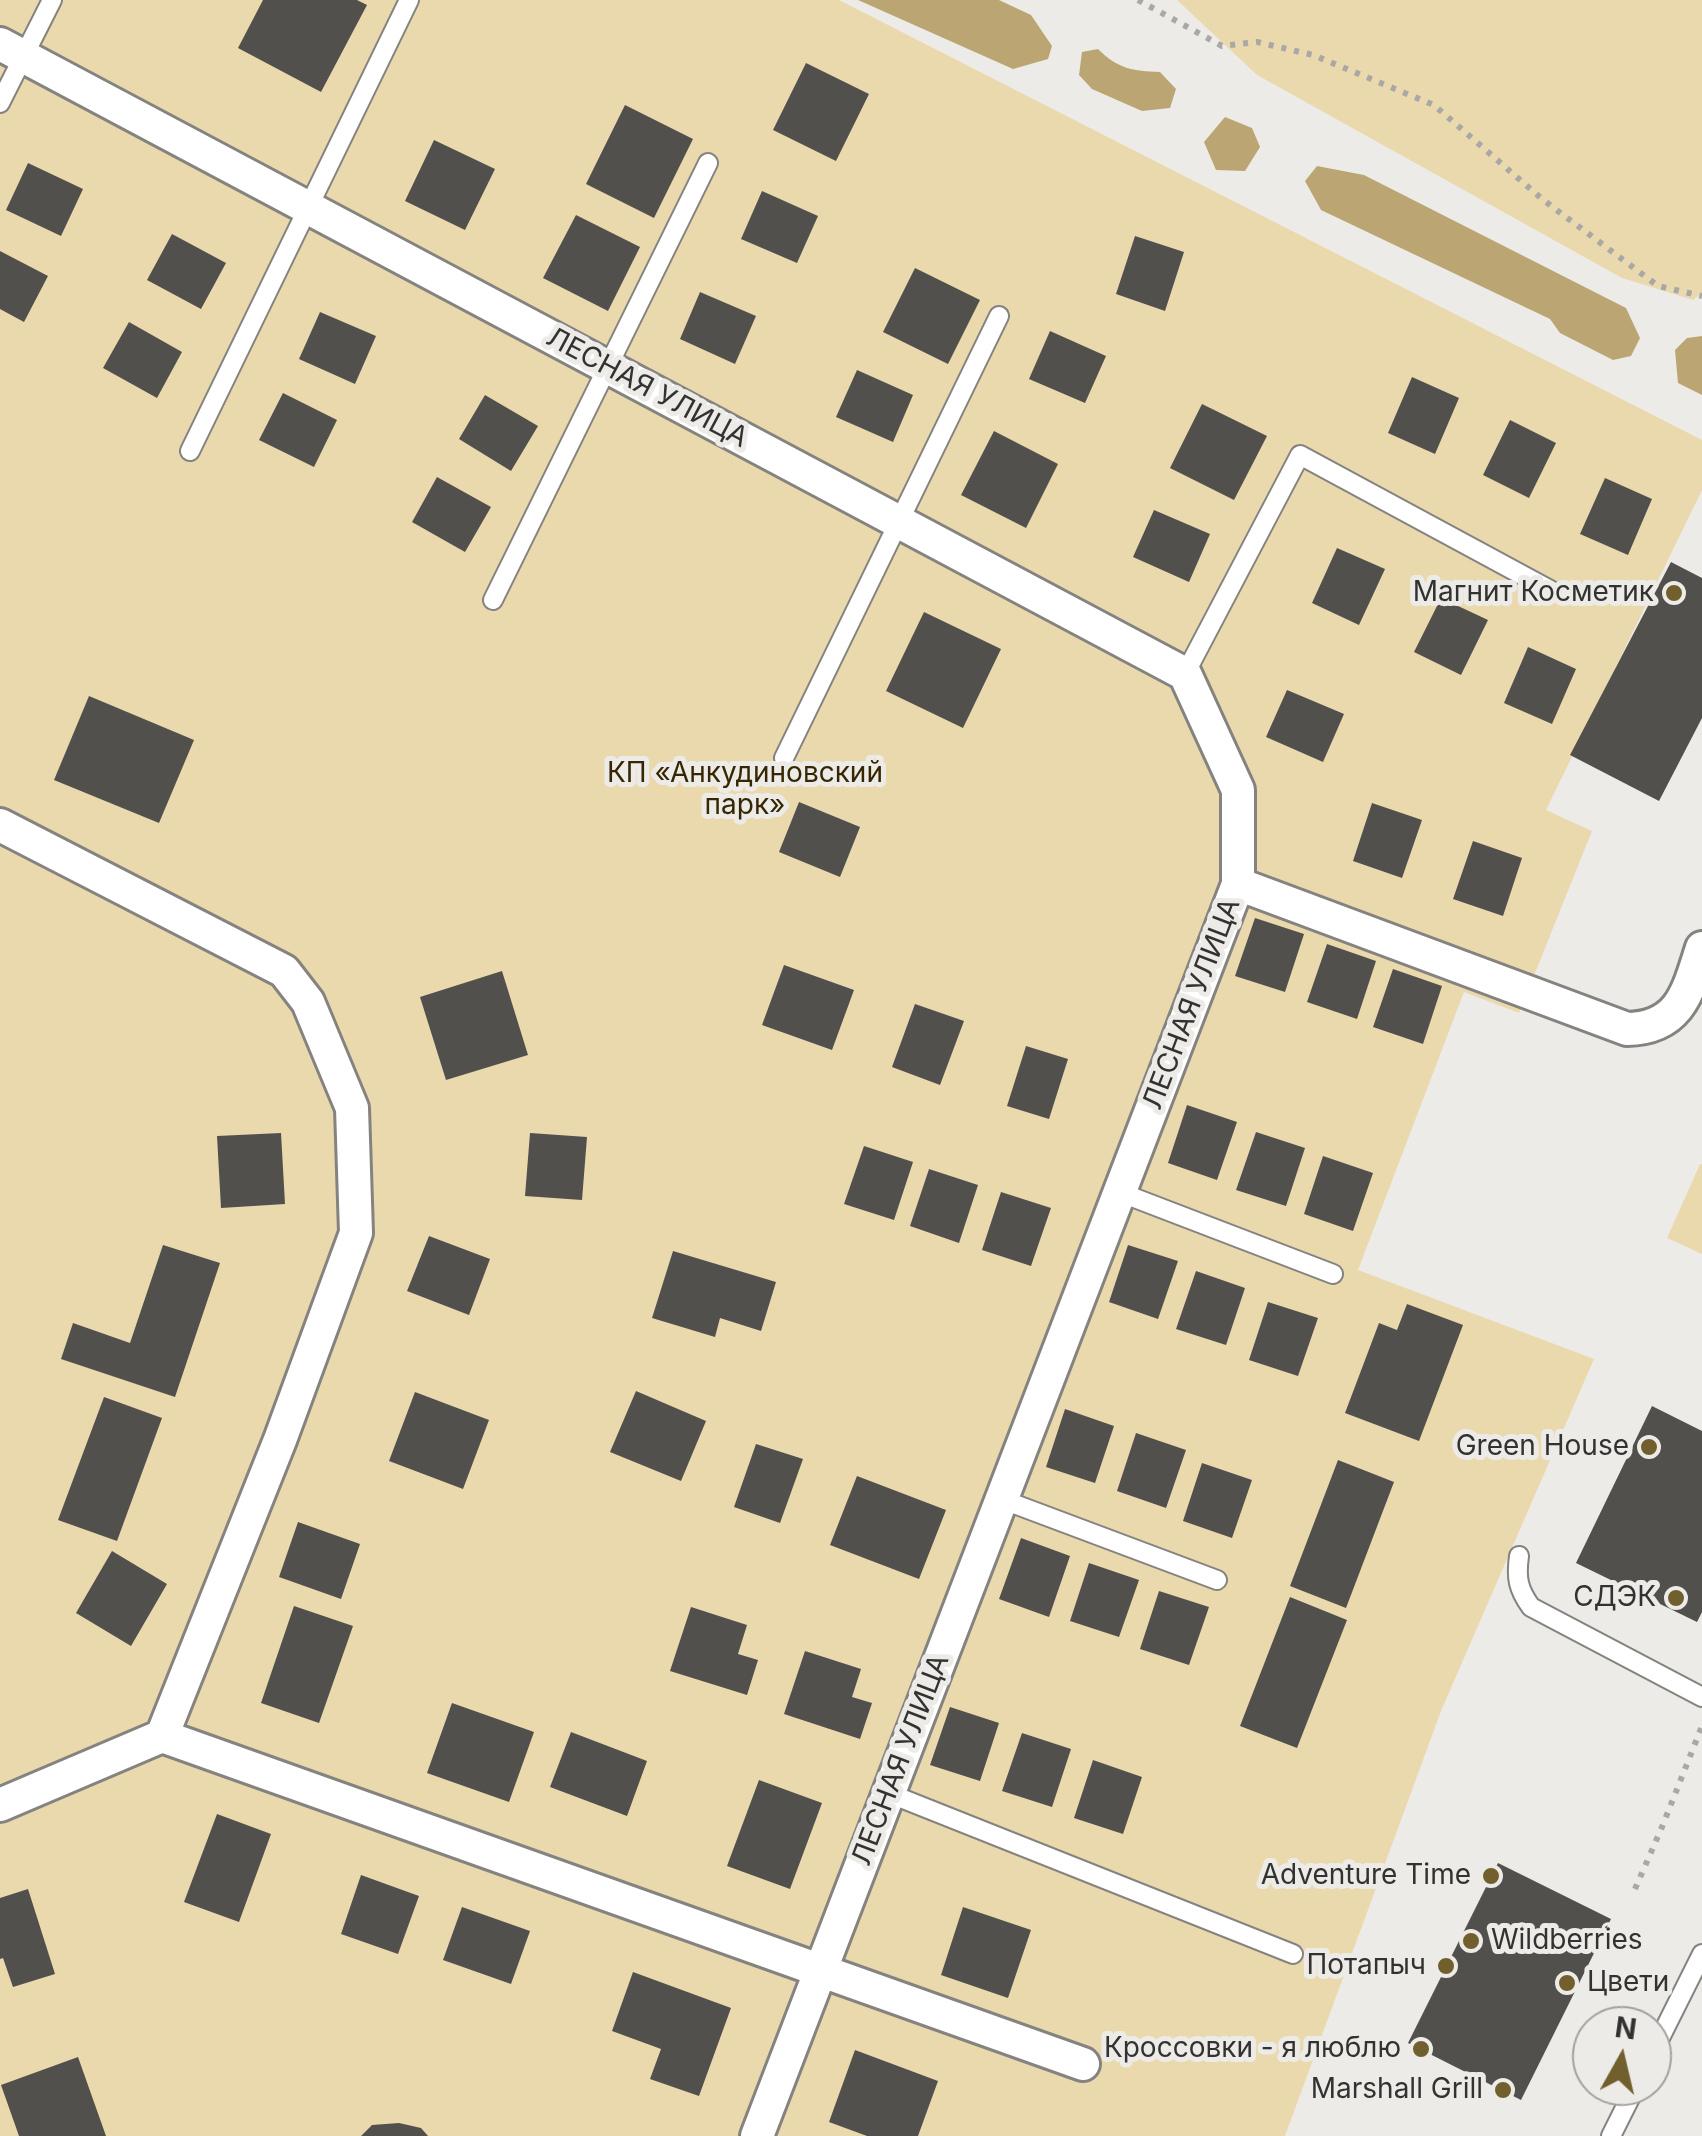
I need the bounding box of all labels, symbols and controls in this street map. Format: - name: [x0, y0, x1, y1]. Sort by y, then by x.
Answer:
- street label: ЛЕСНАЯ УЛИЦА: [540, 321, 754, 455]
- place label: Магнит Косметик: [1413, 576, 1654, 610]
- marker: Магнит Косметик: [1663, 582, 1685, 604]
- park label: КП «Анкудиновский парк»: [607, 757, 883, 823]
- street label: ЛЕСНАЯ УЛИЦА: [1136, 894, 1248, 1114]
- place label: Green House: [1456, 1430, 1629, 1464]
- marker: Green House: [1638, 1436, 1660, 1458]
- place label: СДЭК: [1573, 1581, 1656, 1615]
- marker: СДЭК: [1665, 1587, 1687, 1609]
- street label: ЛЕСНАЯ УЛИЦА: [845, 1650, 957, 1870]
- place label: Adventure Time: [1261, 1859, 1471, 1893]
- marker: Adventure Time: [1480, 1865, 1502, 1887]
- place label: Wildberries: [1491, 1924, 1643, 1958]
- marker: Wildberries: [1460, 1930, 1482, 1952]
- place label: Потапыч: [1306, 1949, 1426, 1983]
- marker: Потапыч: [1435, 1955, 1457, 1977]
- place label: Цвети: [1587, 1966, 1669, 2000]
- marker: Цвети: [1556, 1972, 1578, 1994]
- north arrow: [1572, 2006, 1672, 2106]
- text: N: [1613, 2010, 1639, 2047]
- place label: Кроссовки - я люблю: [1104, 2032, 1401, 2066]
- marker: Кроссовки - я люблю: [1410, 2038, 1432, 2060]
- place label: Marshall Grill: [1311, 2073, 1483, 2107]
- marker: Marshall Grill: [1492, 2079, 1514, 2101]

